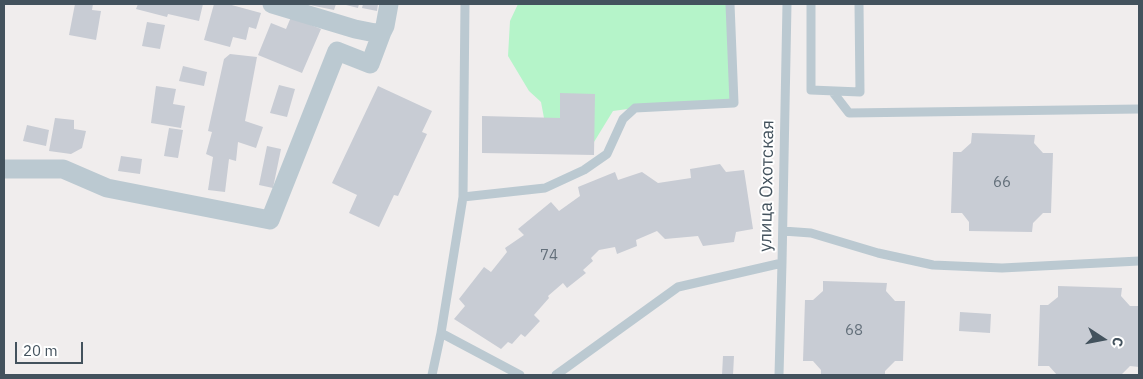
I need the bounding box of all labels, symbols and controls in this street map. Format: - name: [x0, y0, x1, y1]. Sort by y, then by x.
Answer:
- street label: улица Охотская: [755, 120, 779, 252]
- house number: 66: [993, 174, 1011, 192]
- house number: 74: [540, 247, 558, 265]
- north arrow: [1078, 314, 1128, 364]
- house number: 68: [845, 322, 863, 340]
- scale bar: [18, 332, 85, 364]
- text: С: [1108, 336, 1127, 348]
- text: 20 m: [23, 341, 58, 360]

